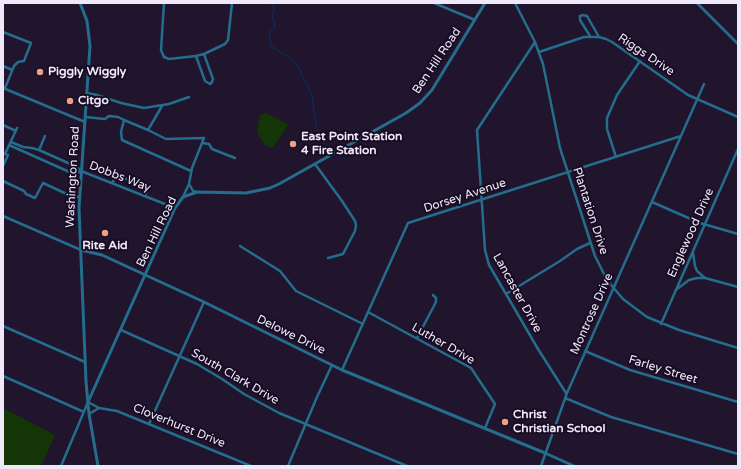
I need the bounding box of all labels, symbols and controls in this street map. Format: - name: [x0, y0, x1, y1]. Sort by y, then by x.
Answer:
- street label: Ben Hill Road: [410, 25, 464, 97]
- street label: Riggs Drive: [615, 31, 677, 79]
- place label: Piggly Wiggly: [48, 65, 126, 79]
- marker: Piggly Wiggly: [35, 67, 45, 77]
- place label: Citgo: [78, 94, 109, 108]
- marker: Citgo: [65, 96, 75, 106]
- street label: Washington Road: [63, 126, 83, 228]
- place label: East Point Station 4 Fire Station: [301, 130, 402, 158]
- marker: East Point Station 4 Fire Station: [288, 139, 298, 149]
- street label: Dobbs Way: [87, 159, 153, 195]
- street label: Plantation Drive: [569, 166, 611, 256]
- street label: Dorsey Avenue: [422, 176, 508, 216]
- street label: Englewood Drive: [665, 186, 717, 280]
- street label: Ben Hill Road: [134, 194, 180, 270]
- marker: Rite Aid: [100, 228, 110, 238]
- place label: Rite Aid: [82, 239, 128, 253]
- street label: Lancaster Drive: [489, 251, 545, 335]
- street label: Montrose Drive: [568, 271, 616, 357]
- street label: Delowe Drive: [254, 312, 328, 358]
- street label: Luther Drive: [409, 320, 477, 368]
- street label: South Clark Drive: [189, 346, 281, 408]
- street label: Farley Street: [627, 353, 699, 387]
- street label: Cloverhurst Drive: [131, 401, 227, 451]
- place label: Christ Christian School: [513, 408, 605, 436]
- marker: Christ Christian School: [500, 417, 510, 427]

